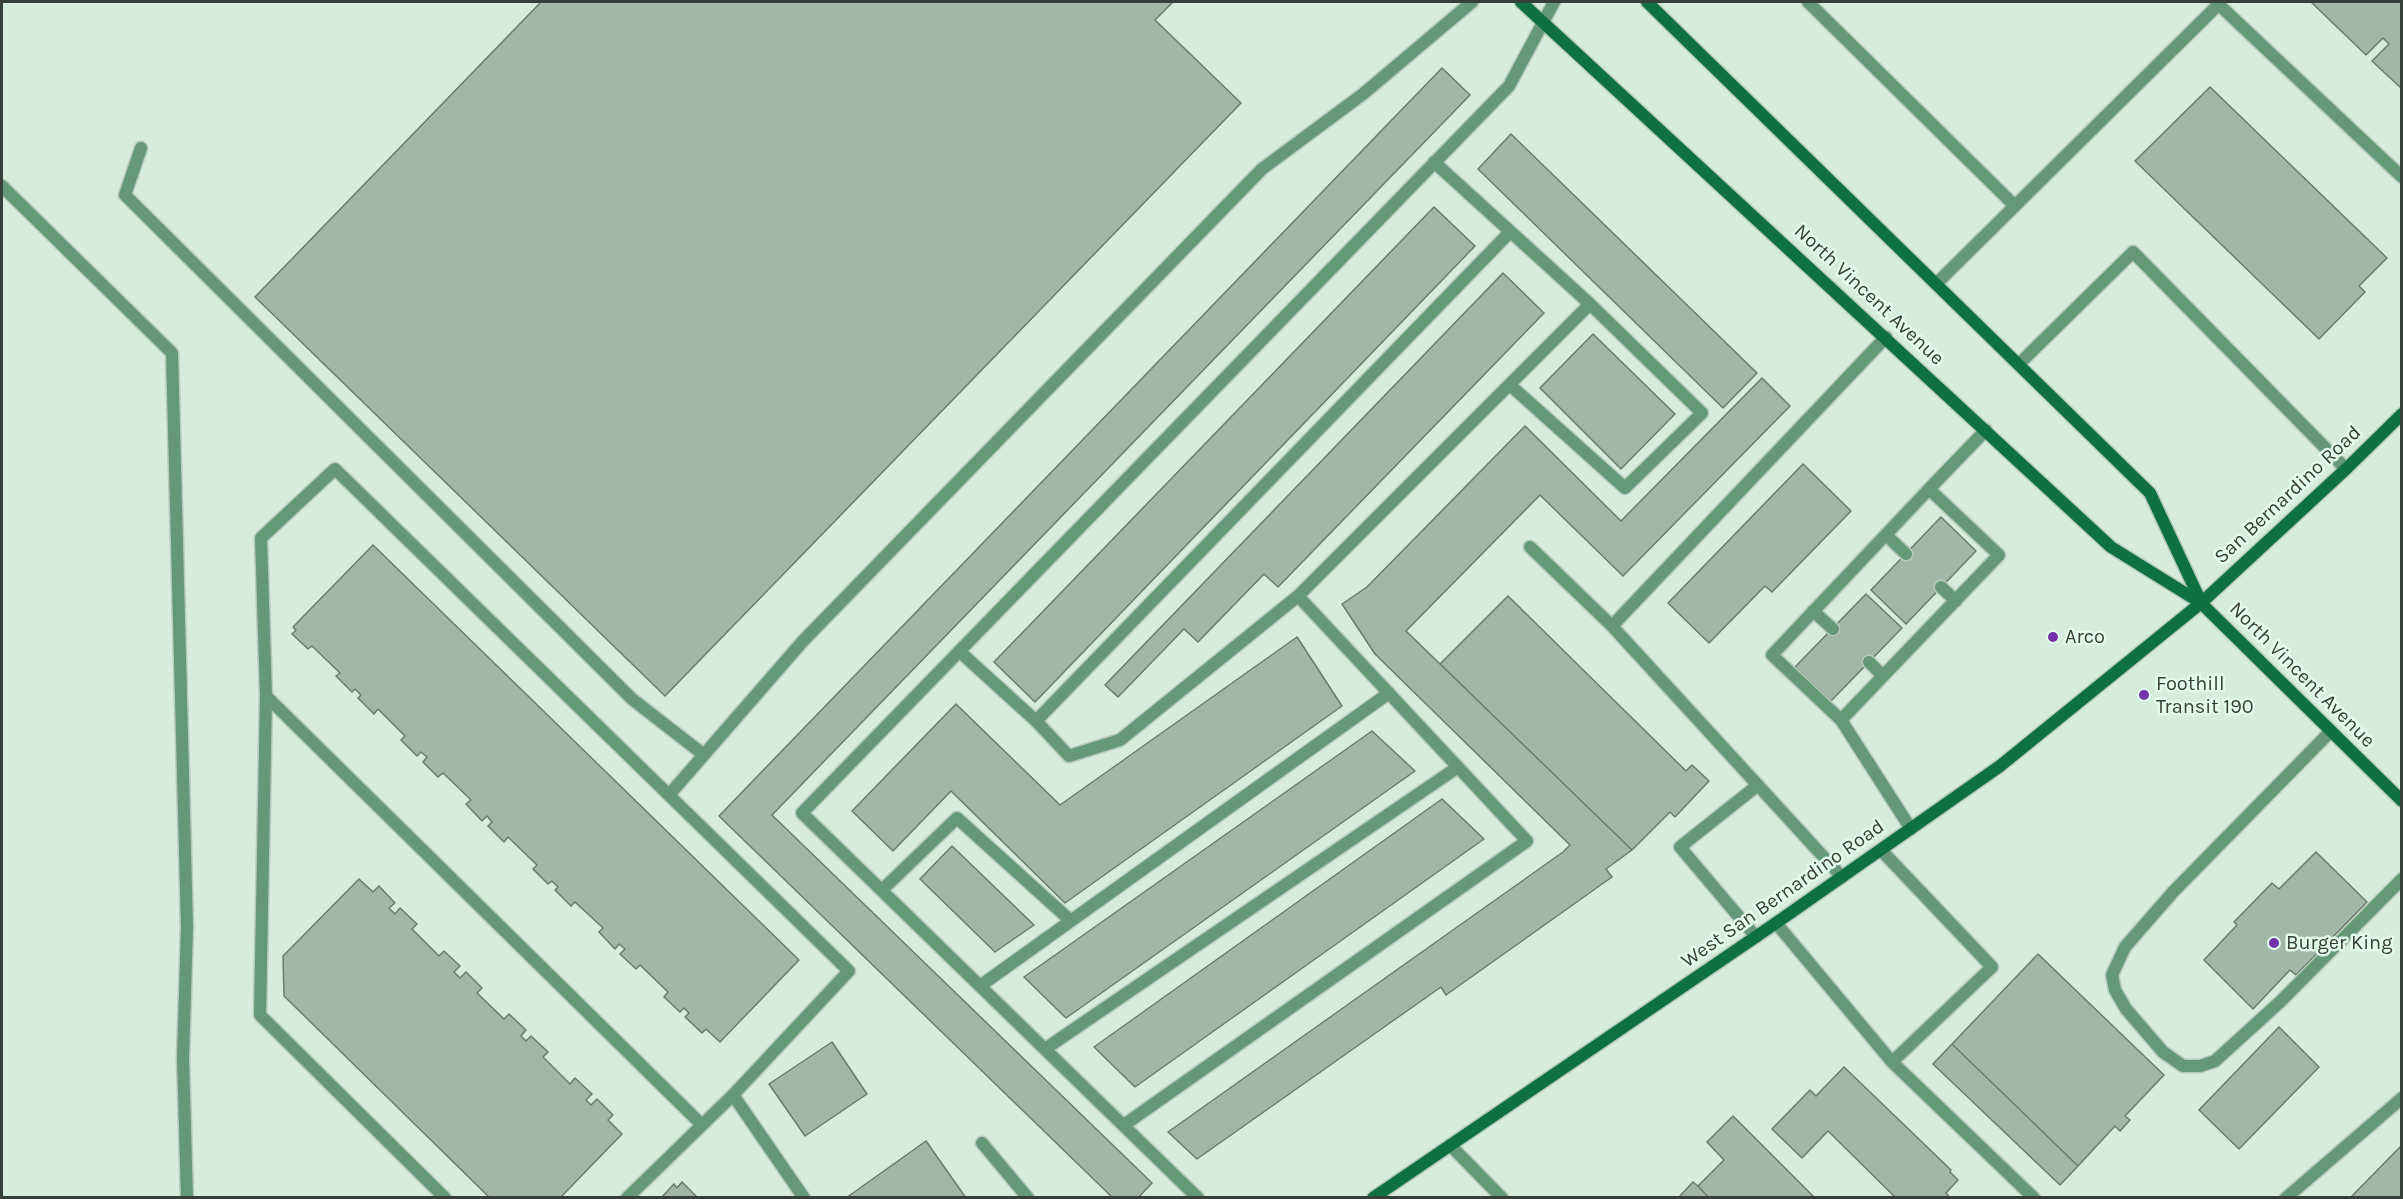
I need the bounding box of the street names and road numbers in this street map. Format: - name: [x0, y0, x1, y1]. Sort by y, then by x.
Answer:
- street label: North Vincent Avenue: [1789, 219, 1949, 371]
- street label: San Bernardino Road: [2210, 421, 2366, 569]
- street label: North Vincent Avenue: [2224, 597, 2380, 753]
- street label: West San Bernardino Road: [1677, 815, 1889, 973]

